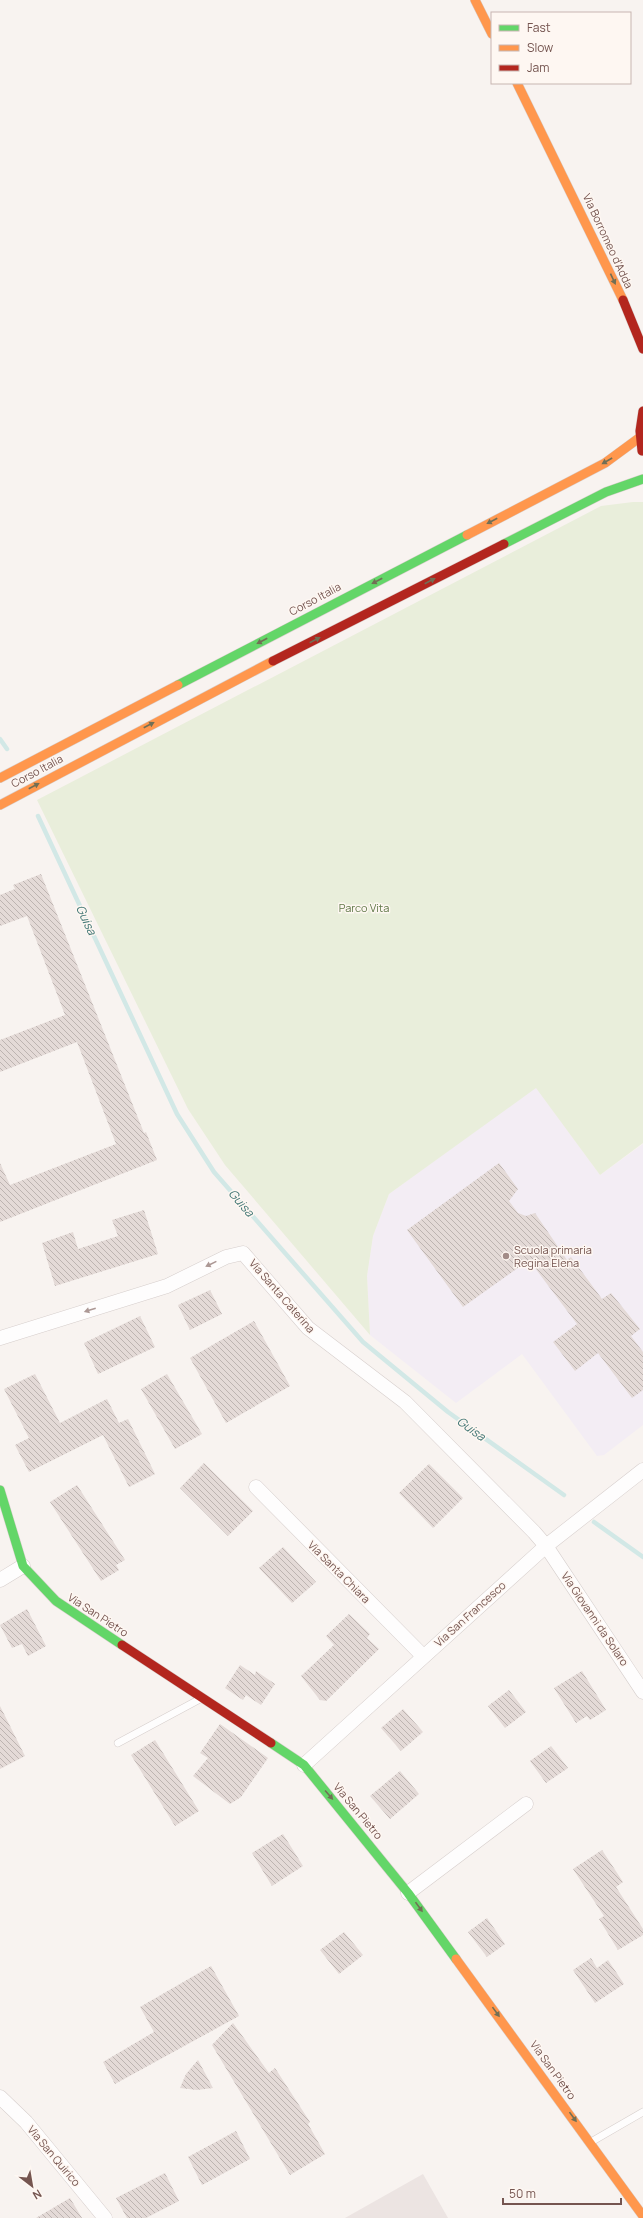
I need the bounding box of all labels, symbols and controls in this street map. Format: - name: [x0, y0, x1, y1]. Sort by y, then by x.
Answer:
- legend: [491, 12, 631, 84]
- text: Fast: [527, 19, 551, 36]
- text: Slow: [527, 39, 553, 56]
- text: Jam: [527, 59, 549, 76]
- street label: Via Borromeo d'Adda: [580, 191, 637, 291]
- one-way arrow: [610, 273, 616, 284]
- one-way arrow: [602, 457, 613, 464]
- one-way arrow: [486, 517, 498, 524]
- one-way arrow: [371, 578, 383, 584]
- one-way arrow: [425, 578, 436, 584]
- street label: Corso Italia: [286, 579, 343, 619]
- one-way arrow: [309, 637, 320, 643]
- one-way arrow: [256, 638, 267, 644]
- one-way arrow: [143, 722, 155, 728]
- street label: Corso Italia: [8, 751, 65, 791]
- one-way arrow: [29, 783, 40, 790]
- park label: Parco Vita: [339, 900, 389, 915]
- water label: Guisa: [72, 902, 101, 939]
- water label: Guisa: [225, 1185, 259, 1221]
- place label: Scuola primaria Regina Elena: [514, 1242, 592, 1270]
- marker: Scuola primaria Regina Elena: [501, 1251, 511, 1261]
- street label: Via Santa Caterina: [246, 1256, 319, 1336]
- one-way arrow: [206, 1261, 217, 1267]
- one-way arrow: [83, 1307, 95, 1313]
- water label: Guisa: [454, 1413, 490, 1445]
- street label: Via Santa Chiara: [305, 1537, 374, 1606]
- street label: Via Giovanni da Solaro: [558, 1569, 633, 1669]
- street label: Via San Francesco: [431, 1577, 509, 1650]
- street label: Via San Pietro: [65, 1589, 132, 1640]
- street label: Via San Pietro: [330, 1779, 387, 1842]
- one-way arrow: [324, 1790, 333, 1799]
- one-way arrow: [415, 1902, 423, 1913]
- one-way arrow: [492, 2007, 500, 2017]
- street label: Via San Pietro: [527, 2037, 580, 2103]
- one-way arrow: [568, 2111, 577, 2122]
- street label: Via San Quirico: [25, 2122, 85, 2190]
- north arrow: [12, 2166, 52, 2206]
- scale bar: [503, 2180, 621, 2206]
- text: 50 m: [509, 2185, 536, 2202]
- text: N: [30, 2187, 45, 2204]

